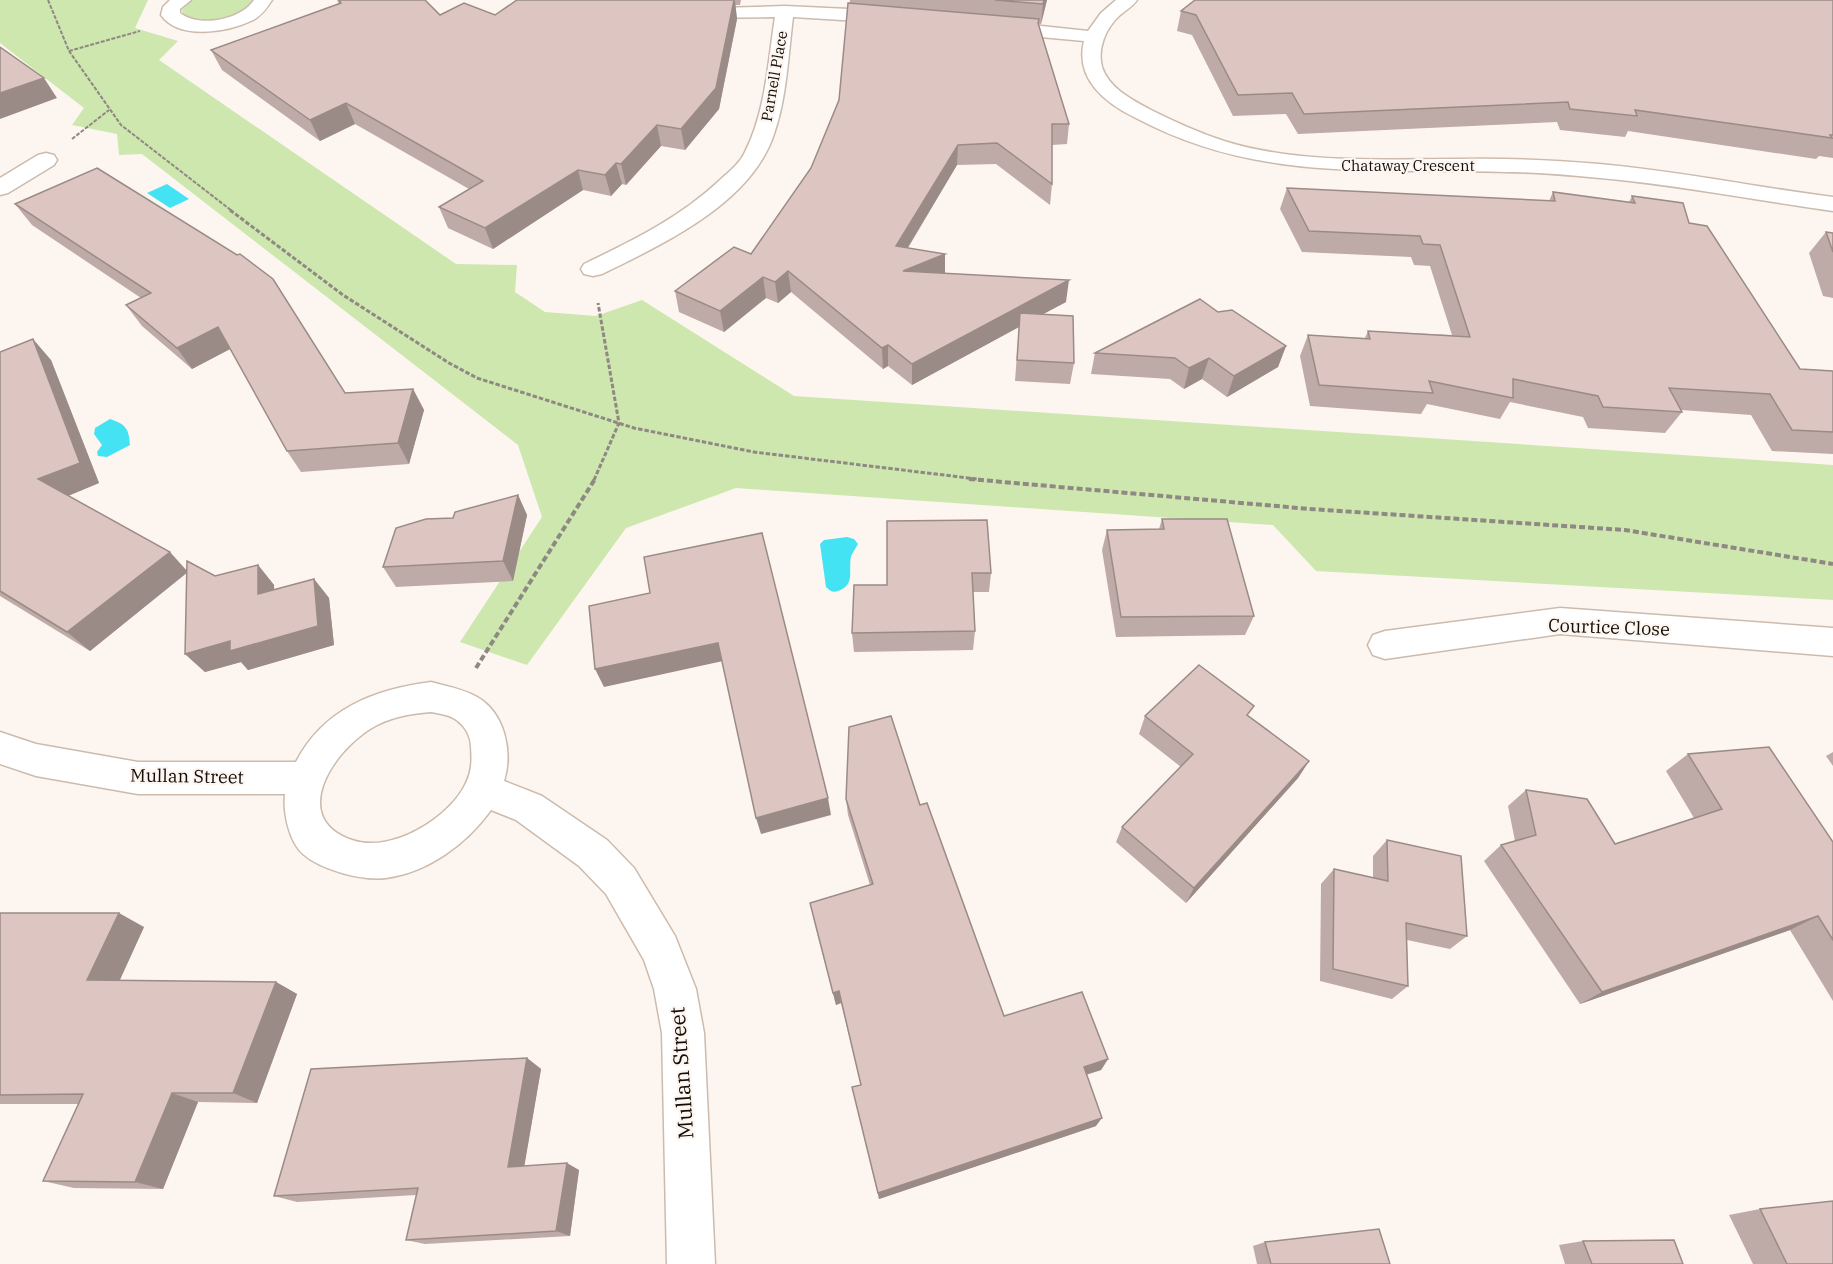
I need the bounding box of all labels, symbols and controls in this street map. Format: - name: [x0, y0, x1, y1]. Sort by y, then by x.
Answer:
- street label: Parnell Place: [757, 29, 791, 123]
- street label: Chataway Crescent: [1341, 156, 1475, 175]
- street label: Courtice Close: [1548, 613, 1670, 641]
- street label: Mullan Street: [130, 764, 244, 788]
- street label: Mullan Street: [662, 1006, 700, 1140]

